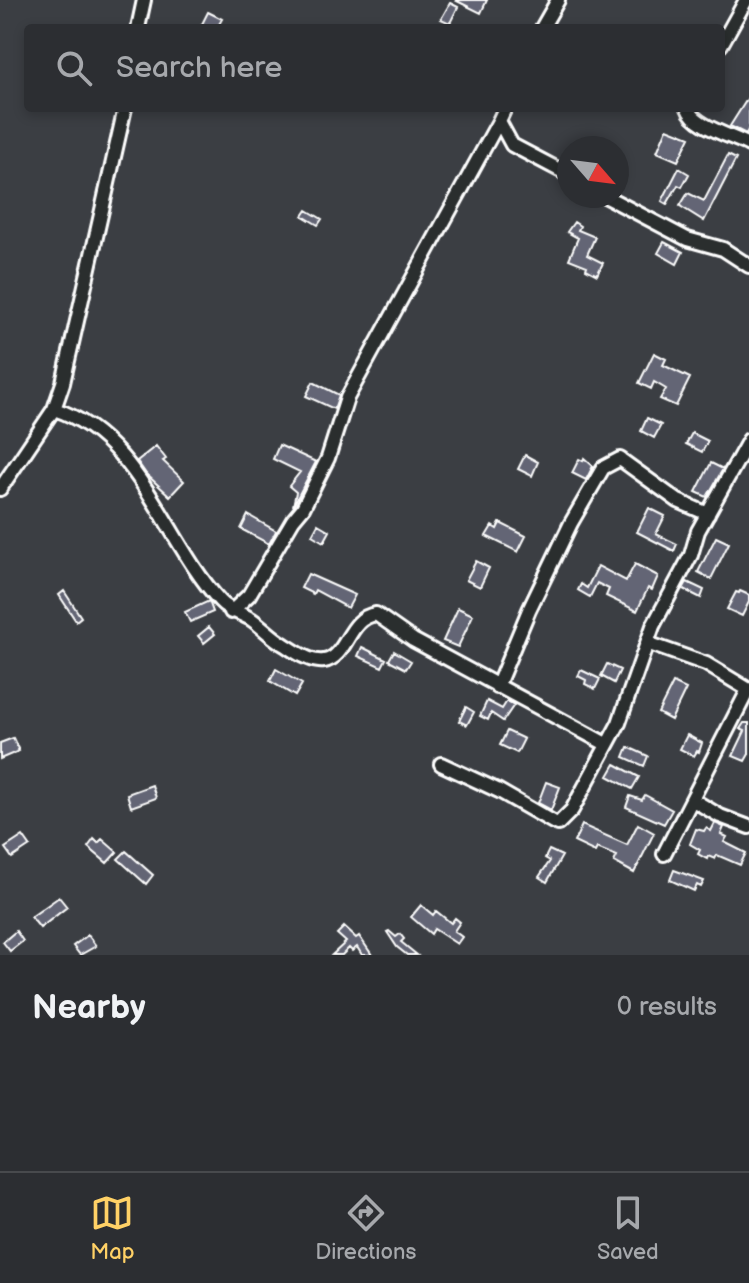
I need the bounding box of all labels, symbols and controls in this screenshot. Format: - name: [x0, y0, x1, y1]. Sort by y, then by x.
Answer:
- search box: [24, 24, 725, 112]
- icon: search: [52, 46, 96, 90]
- text: Search here: [116, 50, 282, 86]
- north arrow: [557, 136, 629, 208]
- text: Nearby: [32, 987, 146, 1028]
- text: 0 results: [617, 992, 717, 1023]
- tab: Map: [90, 1191, 135, 1266]
- tab: Directions: [315, 1191, 416, 1266]
- tab: Saved: [597, 1191, 659, 1266]

